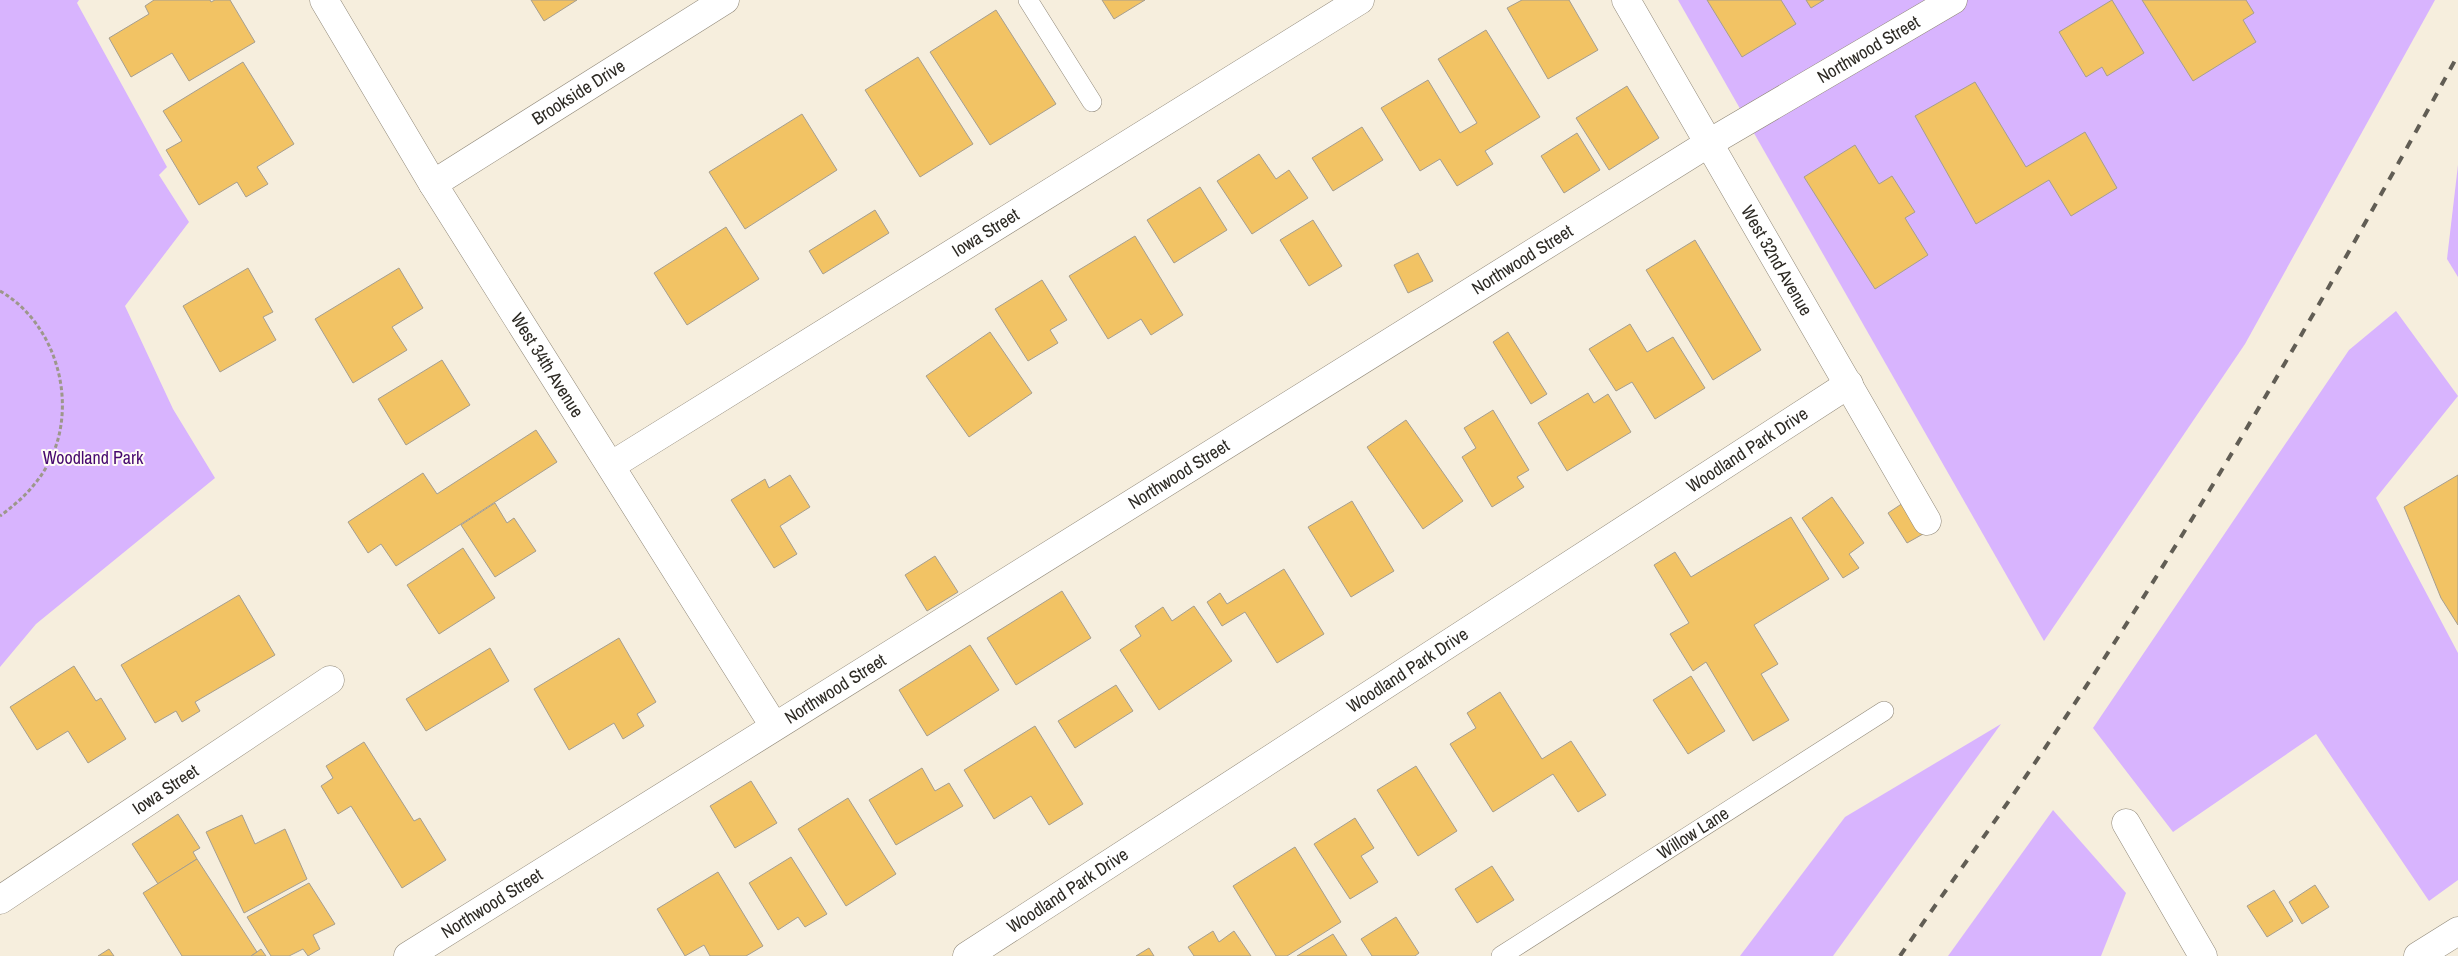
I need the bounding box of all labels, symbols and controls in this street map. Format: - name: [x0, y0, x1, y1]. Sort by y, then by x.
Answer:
- street label: Northwood Street: [1812, 9, 1924, 89]
- street label: Brookside Drive: [527, 53, 630, 131]
- street label: West 32nd Avenue: [1735, 201, 1819, 320]
- street label: Iowa Street: [947, 202, 1024, 263]
- street label: Northwood Street: [1467, 218, 1577, 300]
- street label: West 34th Avenue: [505, 308, 590, 422]
- street label: Woodland Park Drive: [1681, 401, 1813, 498]
- street label: Northwood Street: [1123, 433, 1234, 515]
- park label: Woodland Park: [43, 445, 144, 470]
- street label: Woodland Park Drive: [1342, 621, 1473, 719]
- street label: Northwood Street: [780, 647, 891, 730]
- street label: Iowa Street: [127, 758, 203, 820]
- street label: Willow Lane: [1652, 801, 1733, 865]
- street label: Woodland Park Drive: [1002, 842, 1133, 939]
- street label: Northwood Street: [436, 862, 547, 944]

